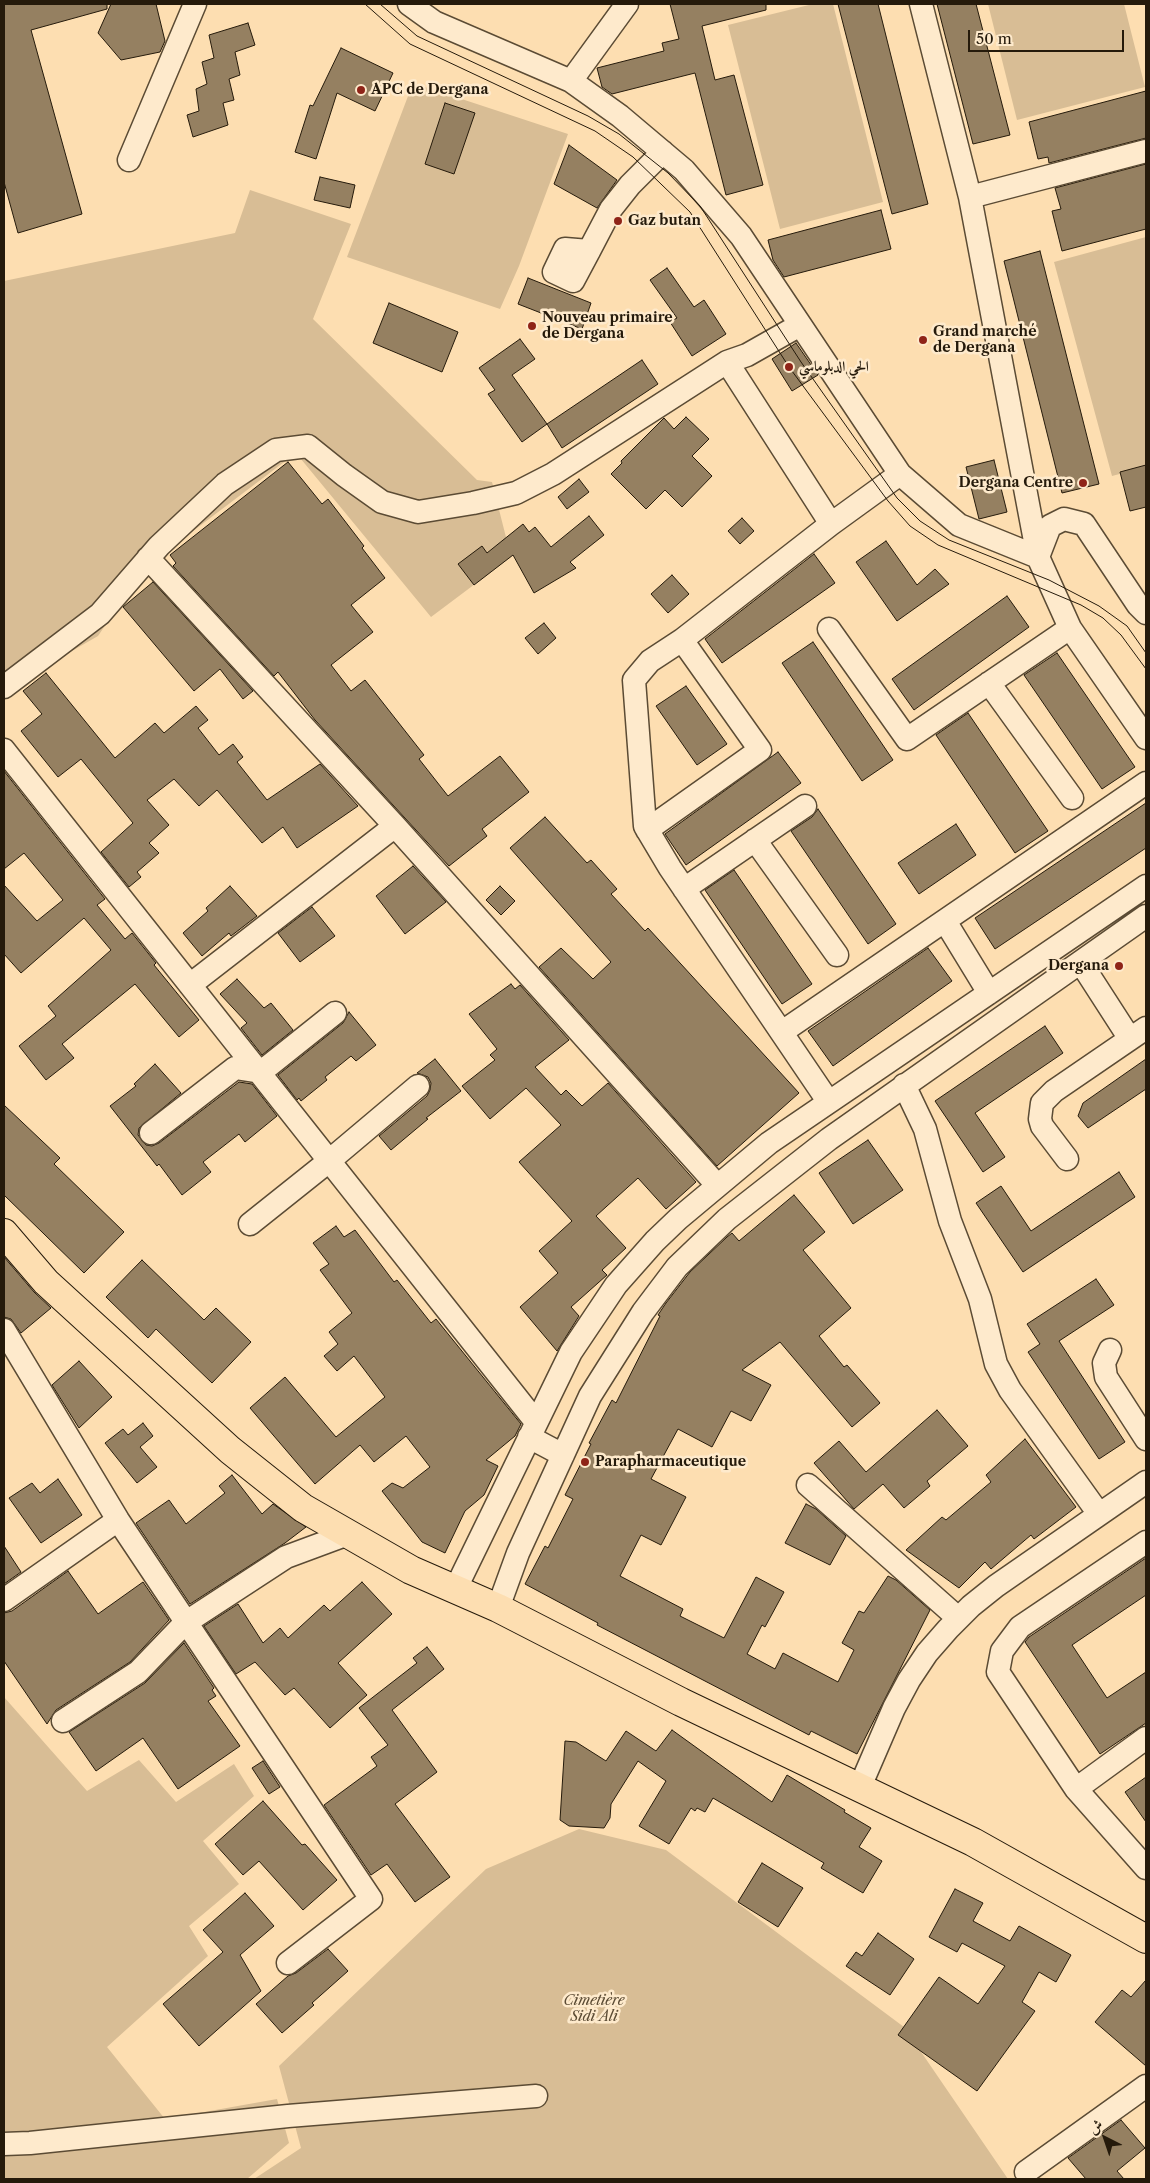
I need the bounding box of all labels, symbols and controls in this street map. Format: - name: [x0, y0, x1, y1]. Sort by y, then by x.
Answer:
- scale bar: [970, 20, 1126, 52]
- text: 50 m: [976, 29, 1012, 48]
- place label: APC de Dergana: [371, 82, 489, 98]
- marker: APC de Dergana: [355, 84, 367, 96]
- place label: Gaz butan: [628, 213, 701, 229]
- marker: Gaz butan: [612, 215, 624, 227]
- place label: Nouveau primaire de Dergana: [542, 310, 673, 342]
- marker: Nouveau primaire de Dergana: [526, 320, 538, 332]
- place label: Grand marché de Dergana: [933, 324, 1037, 357]
- marker: Grand marché de Dergana: [917, 334, 929, 346]
- place label: الحي الدبلوماسي: [799, 359, 869, 375]
- marker: الحي الدبلوماسي: [783, 361, 795, 373]
- place label: Dergana Centre: [959, 475, 1073, 491]
- marker: Dergana Centre: [1077, 477, 1089, 489]
- place label: Dergana: [1048, 958, 1109, 974]
- marker: Dergana: [1113, 960, 1125, 972]
- place label: Parapharmaceutique: [595, 1454, 746, 1470]
- marker: Parapharmaceutique: [579, 1456, 591, 1468]
- park label: Cimetière Sidi Ali: [564, 1993, 624, 2025]
- north arrow: [1080, 2113, 1130, 2163]
- text: ش: [1084, 2115, 1106, 2138]

